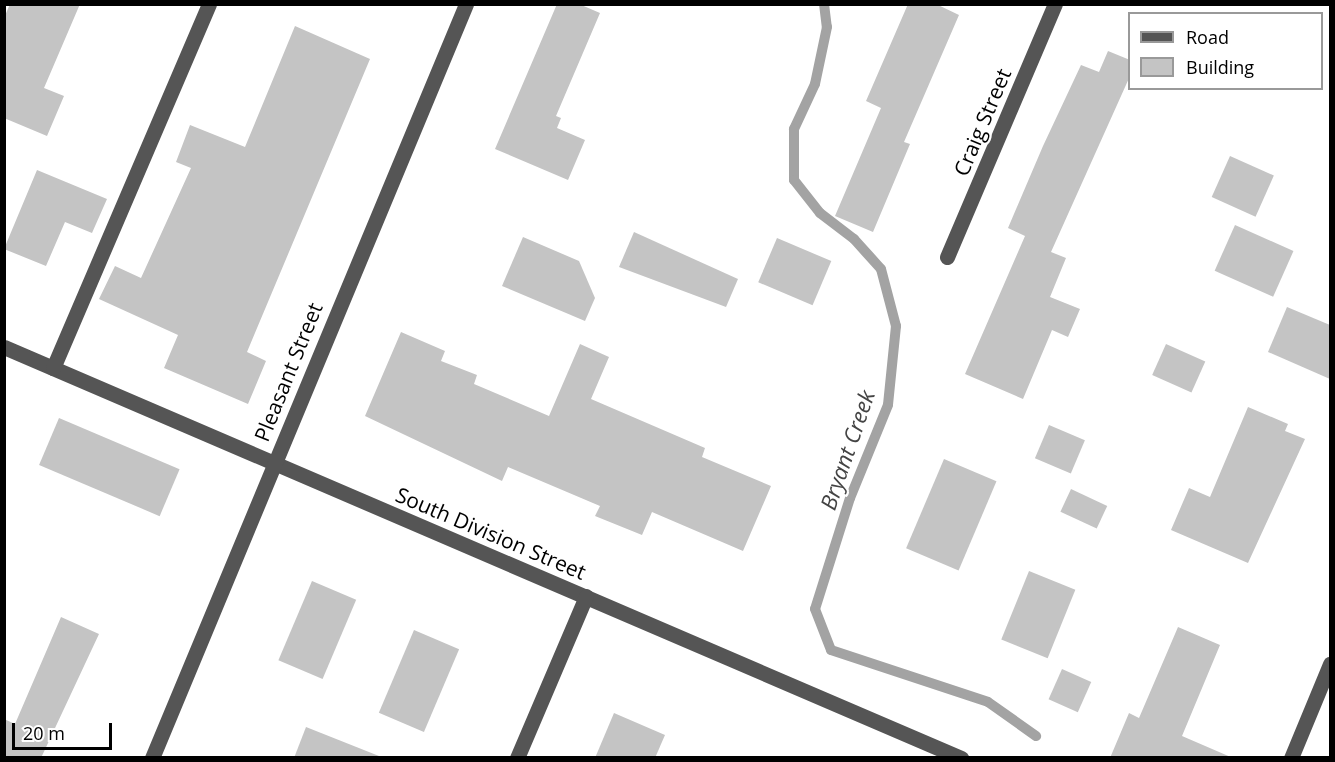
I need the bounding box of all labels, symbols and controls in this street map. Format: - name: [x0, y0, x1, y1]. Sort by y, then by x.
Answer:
- legend: [1128, 12, 1323, 90]
- text: Road: [1186, 25, 1229, 49]
- text: Building: [1186, 55, 1254, 79]
- street label: Craig Street: [948, 64, 1016, 180]
- street label: Pleasant Street: [249, 299, 327, 445]
- water label: Bryant Creek: [814, 387, 880, 513]
- street label: South Division Street: [392, 482, 590, 584]
- scale bar: [15, 711, 116, 749]
- text: 20 m: [23, 721, 65, 745]

